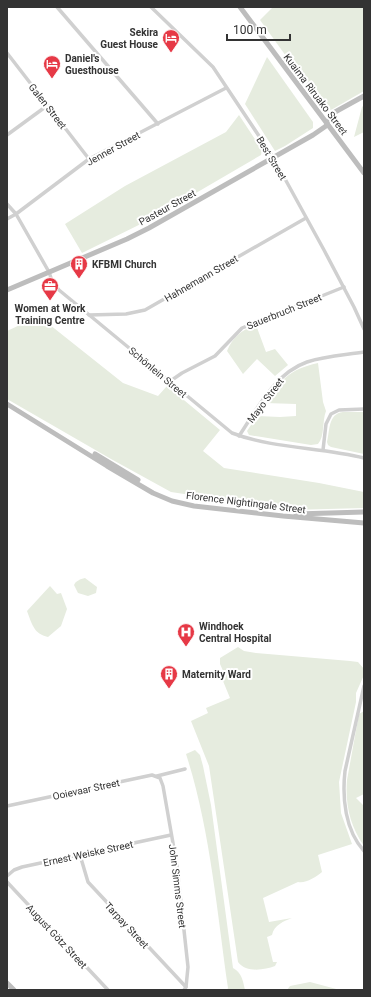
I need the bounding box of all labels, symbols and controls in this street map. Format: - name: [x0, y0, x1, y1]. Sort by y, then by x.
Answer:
- scale bar: [227, 16, 290, 42]
- text: 100 m: [233, 23, 267, 37]
- place label: Sekira Guest House: [100, 27, 159, 50]
- hotel icon: Sekira Guest House: [161, 28, 181, 53]
- street label: Kuaima Riruako Street: [281, 52, 350, 137]
- place label: Daniel's Guesthouse: [65, 53, 119, 76]
- hotel icon: Daniel's Guesthouse: [42, 54, 62, 79]
- street label: Galen Street: [27, 81, 69, 131]
- street label: Jenner Street: [85, 129, 142, 168]
- street label: Best Street: [254, 134, 289, 182]
- street label: Pasteur Street: [137, 187, 198, 228]
- street label: Hahnemann Street: [163, 253, 240, 304]
- building icon: KFBMI Church: [69, 254, 89, 279]
- place label: KFBMI Church: [92, 259, 157, 270]
- office icon: Women at Work Training Centre: [40, 276, 60, 301]
- street label: Sauerbruch Street: [245, 291, 323, 331]
- place label: Women at Work Training Centre: [15, 303, 86, 326]
- street label: Schönlein Street: [126, 345, 189, 400]
- street label: Mayo Street: [245, 376, 286, 425]
- street label: Florence Nightingale Street: [186, 490, 306, 515]
- place label: Windhoek Central Hospital: [199, 621, 272, 644]
- hospital icon: Windhoek Central Hospital: [176, 622, 196, 647]
- building icon: Maternity Ward: [159, 664, 179, 689]
- place label: Maternity Ward: [182, 669, 251, 680]
- street label: Ooievaar Street: [52, 777, 121, 802]
- street label: Ernest Weiske Street: [42, 839, 134, 868]
- street label: John Simms Street: [167, 843, 188, 929]
- street label: Tarpay Street: [103, 900, 151, 951]
- street label: August Götz Street: [24, 902, 89, 971]

